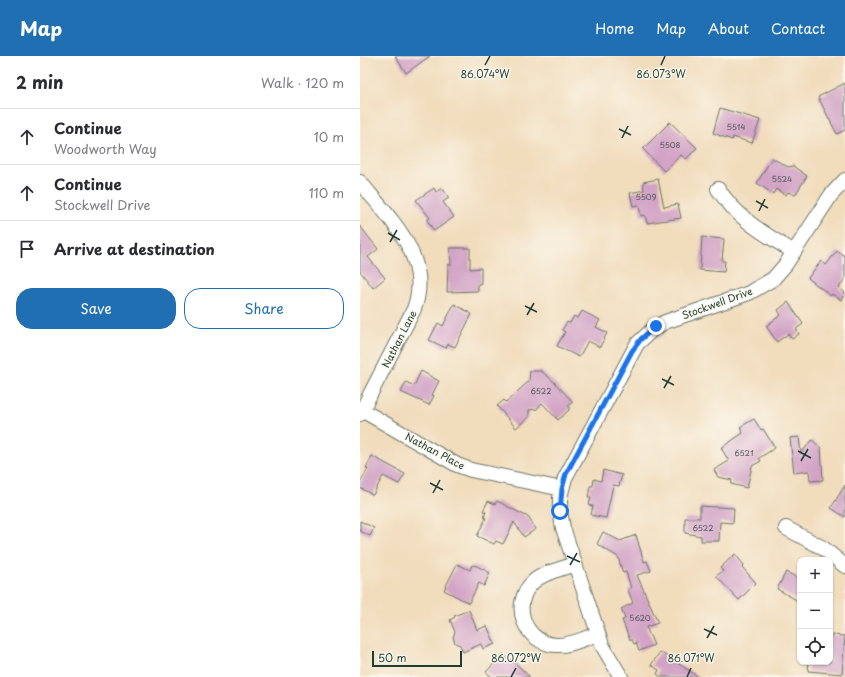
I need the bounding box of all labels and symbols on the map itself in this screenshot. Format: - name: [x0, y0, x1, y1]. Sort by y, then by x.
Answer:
- text: 86.074°W: [460, 66, 510, 81]
- text: 86.073°W: [636, 66, 686, 81]
- house number: 5514: [726, 121, 746, 133]
- house number: 5508: [659, 139, 681, 151]
- house number: 5524: [772, 173, 792, 185]
- house number: 5509: [635, 191, 657, 203]
- street label: Stockwell Drive: [679, 283, 754, 322]
- street label: Nathan Lane: [378, 307, 420, 370]
- route end: [647, 317, 665, 335]
- house number: 6522: [531, 385, 551, 397]
- street label: Nathan Place: [403, 429, 468, 473]
- house number: 6521: [734, 447, 754, 459]
- route start: [551, 502, 569, 520]
- house number: 6522: [693, 522, 713, 534]
- house number: 5620: [629, 612, 651, 624]
- scale bar: [372, 649, 462, 668]
- text: 86.072°W: [491, 650, 542, 665]
- text: 86.071°W: [668, 650, 715, 665]

